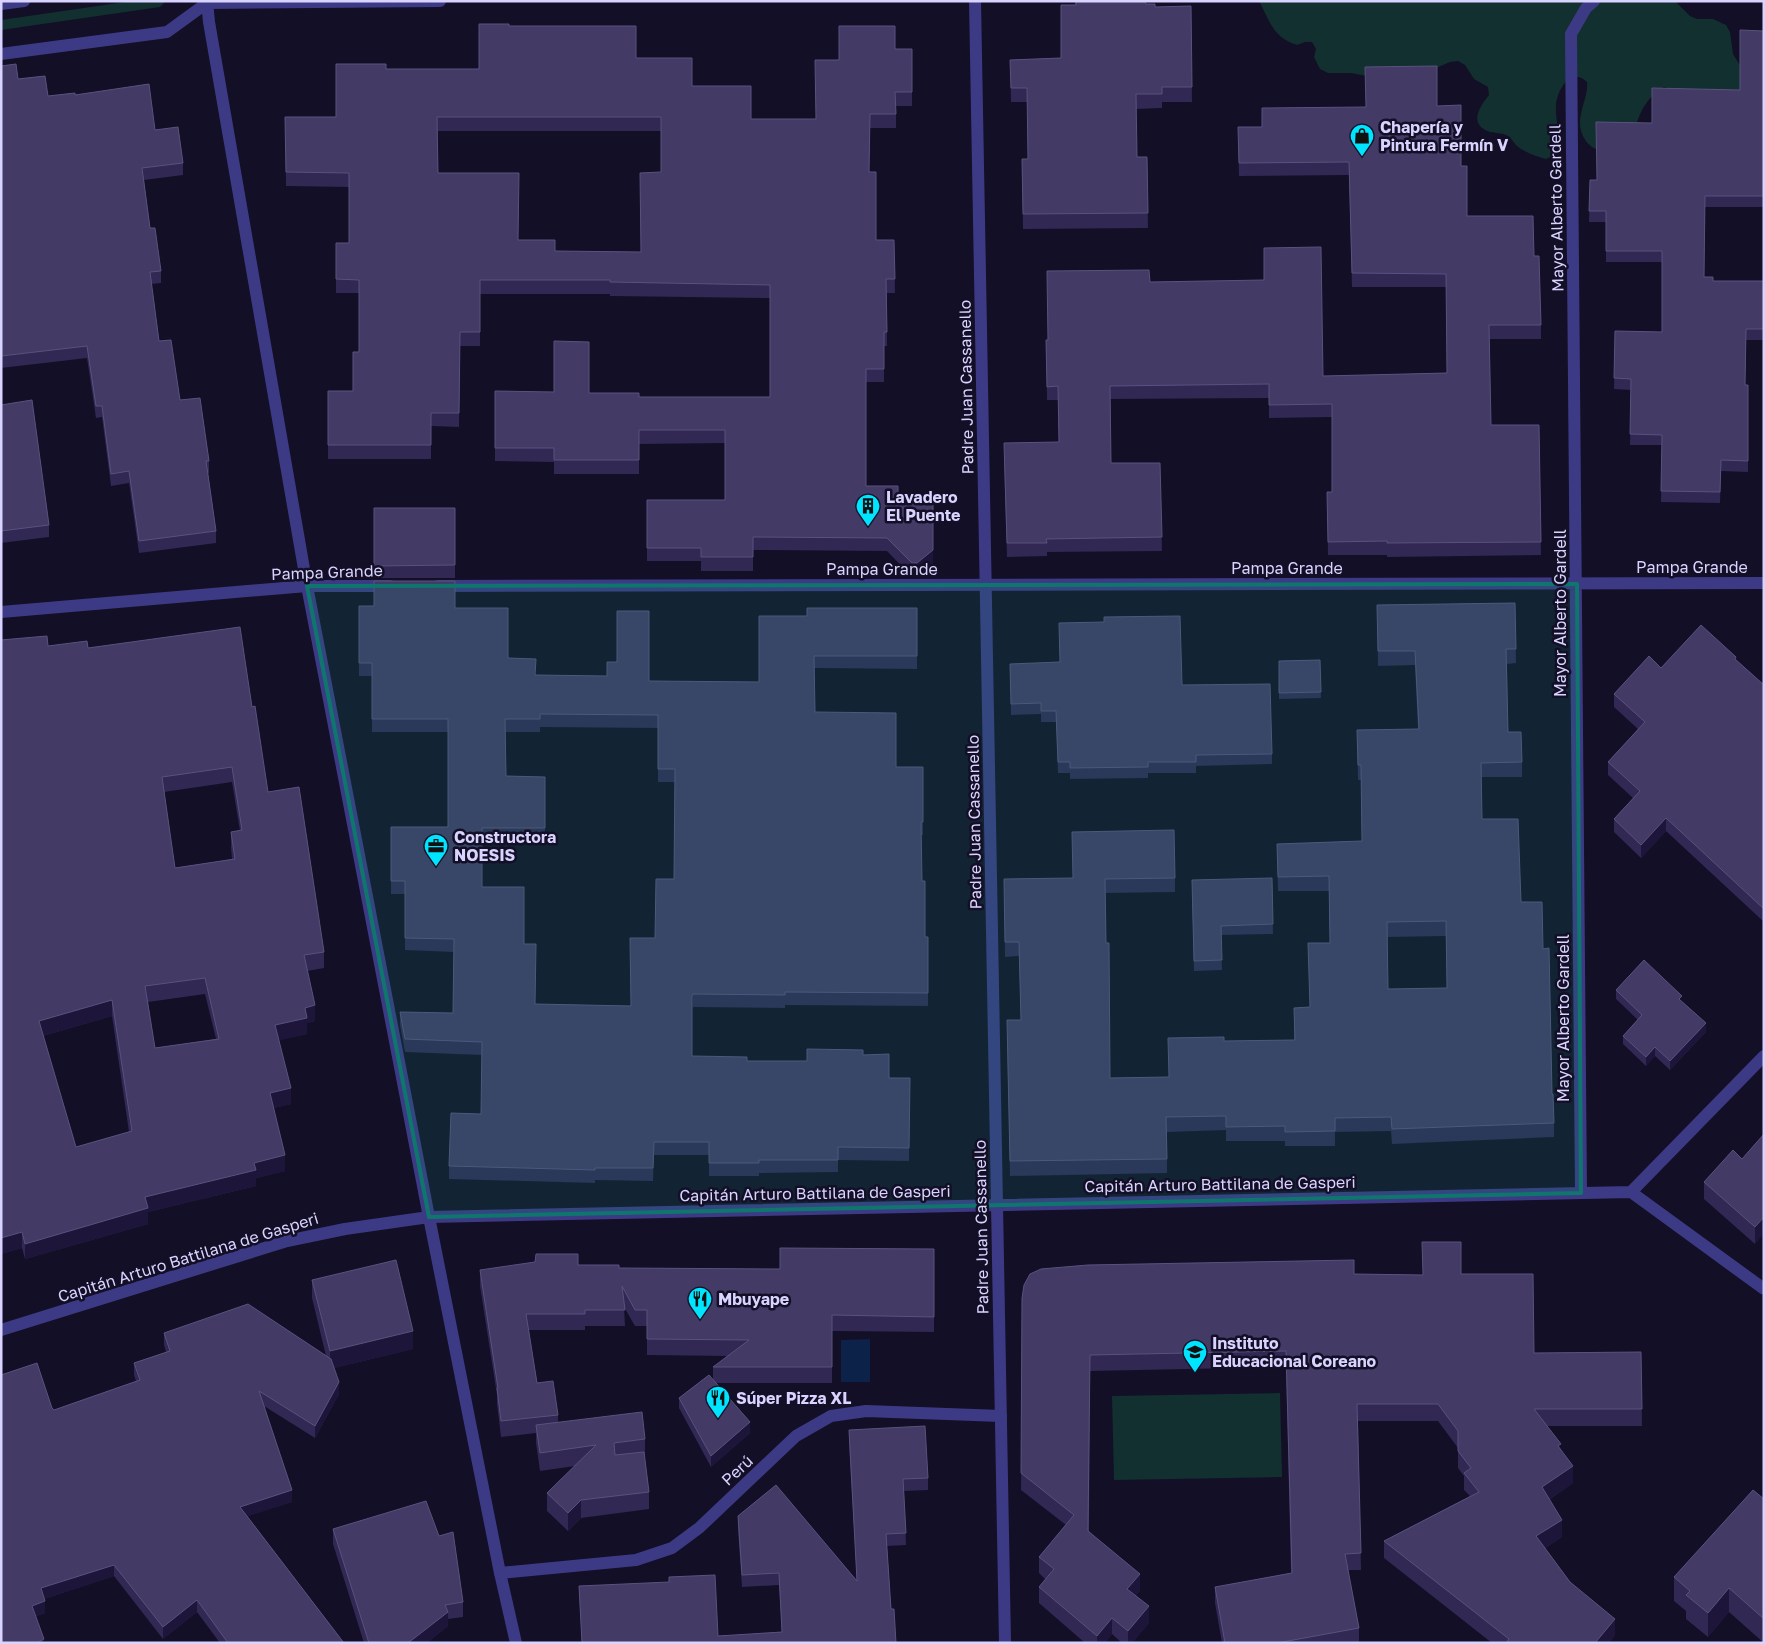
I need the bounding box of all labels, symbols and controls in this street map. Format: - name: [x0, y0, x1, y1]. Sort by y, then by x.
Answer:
- place label: Chapería y Pintura Fermín V: [1380, 117, 1509, 155]
- shop icon: Chapería y Pintura Fermín V: [1349, 123, 1375, 157]
- street label: Mayor Alberto Gardell: [1545, 124, 1567, 292]
- street label: Padre Juan Cassanello: [954, 299, 978, 475]
- place label: Lavadero El Puente: [886, 487, 961, 525]
- building icon: Lavadero El Puente: [855, 493, 881, 527]
- street label: Mayor Alberto Gardell: [1550, 529, 1570, 697]
- street label: Pampa Grande: [1636, 557, 1748, 577]
- street label: Pampa Grande: [1231, 558, 1343, 578]
- street label: Pampa Grande: [826, 559, 938, 579]
- street label: Pampa Grande: [271, 560, 383, 584]
- street label: Padre Juan Cassanello: [962, 734, 986, 910]
- place label: Constructora NOESIS: [454, 827, 556, 865]
- office icon: Constructora NOESIS: [423, 833, 449, 867]
- street label: Mayor Alberto Gardell: [1553, 934, 1573, 1102]
- street label: Padre Juan Cassanello: [969, 1139, 993, 1315]
- street label: Capitán Arturo Battilana de Gasperi: [1084, 1172, 1356, 1196]
- street label: Capitán Arturo Battilana de Gasperi: [679, 1181, 951, 1205]
- street label: Capitán Arturo Battilana de Gasperi: [55, 1208, 321, 1306]
- restaurant icon: Mbuyape: [687, 1286, 713, 1320]
- place label: Mbuyape: [718, 1289, 789, 1309]
- place label: Instituto Educacional Coreano: [1212, 1333, 1377, 1371]
- school or university icon: Instituto Educacional Coreano: [1182, 1339, 1208, 1373]
- restaurant icon: Súper Pizza XL: [705, 1385, 731, 1419]
- place label: Súper Pizza XL: [736, 1388, 851, 1408]
- street label: Perú: [717, 1451, 757, 1489]

